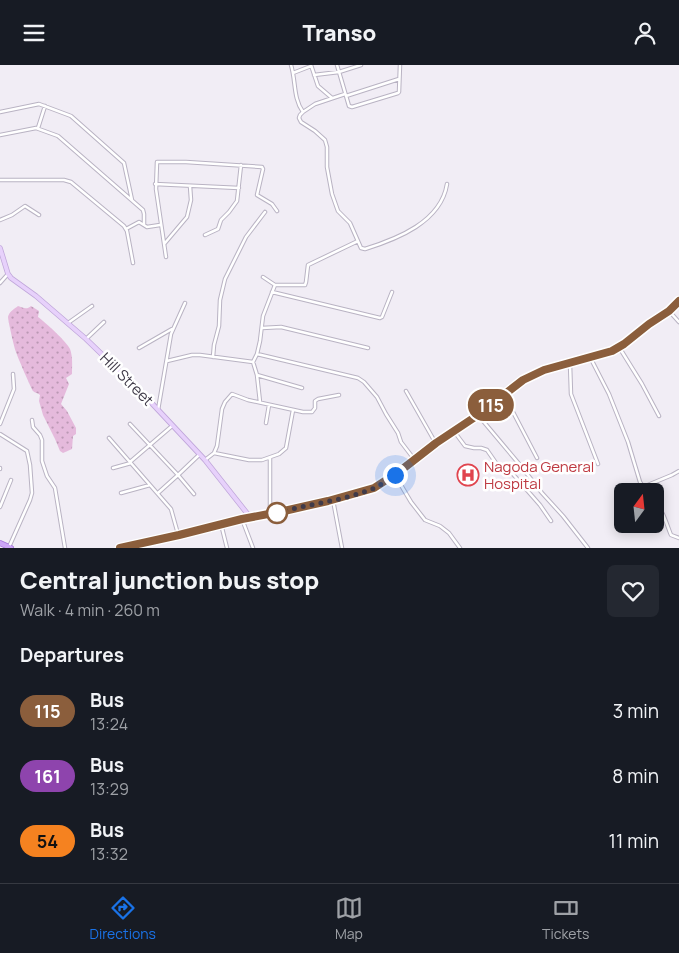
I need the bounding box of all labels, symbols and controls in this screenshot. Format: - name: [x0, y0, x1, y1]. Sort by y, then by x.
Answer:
- text: Transo: [303, 18, 376, 48]
- icon: menu: [20, 19, 48, 47]
- icon: person: [631, 19, 659, 47]
- street label: Hill Street: [96, 348, 158, 410]
- line badge: 115: [462, 389, 520, 421]
- text: 115: [478, 393, 504, 417]
- place label: Nagoda General Hospital: [484, 456, 594, 494]
- your location: [383, 463, 408, 488]
- hospital icon: Nagoda General Hospital: [456, 463, 480, 487]
- north arrow: [614, 483, 664, 533]
- map controls: [614, 483, 664, 533]
- unlabelled marker: [266, 502, 288, 524]
- text: Central junction bus stop: [20, 563, 319, 596]
- button: heart: [607, 565, 659, 617]
- text: Walk · 4 min · 260 m: [20, 599, 160, 621]
- text: Departures: [20, 642, 124, 668]
- text: Bus: [90, 687, 124, 713]
- text: 3 min: [613, 698, 659, 724]
- text: 115: [34, 699, 61, 723]
- text: 13:24: [90, 713, 128, 735]
- text: Bus: [90, 752, 124, 778]
- text: 8 min: [612, 763, 659, 789]
- text: 161: [34, 764, 61, 788]
- text: 13:29: [90, 778, 129, 800]
- text: Bus: [90, 817, 124, 843]
- text: 11 min: [609, 828, 659, 854]
- text: 54: [37, 829, 58, 853]
- text: 13:32: [90, 843, 128, 865]
- tab: Directions: [90, 894, 156, 943]
- tab: Map: [335, 894, 363, 943]
- tab: Tickets: [542, 894, 589, 943]

